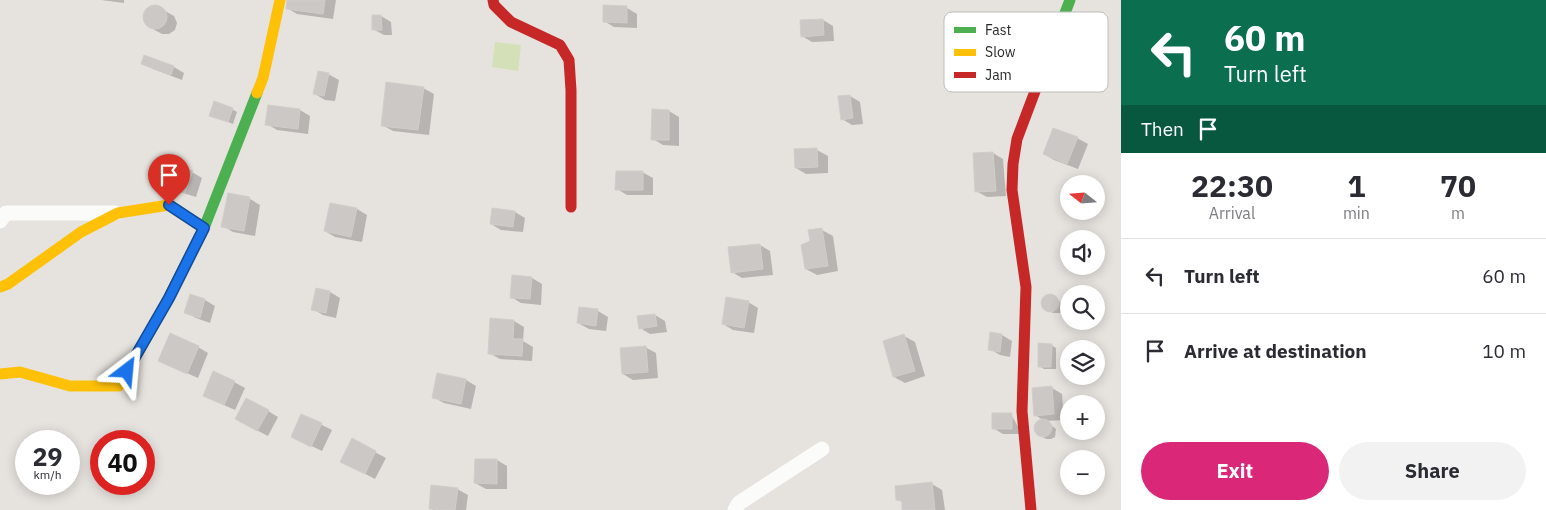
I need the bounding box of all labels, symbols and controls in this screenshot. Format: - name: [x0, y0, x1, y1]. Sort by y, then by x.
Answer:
- legend: [944, 12, 1108, 92]
- text: 60 m: [1224, 15, 1306, 61]
- icon: left: [1141, 20, 1206, 85]
- text: Fast: [985, 21, 1011, 39]
- text: Slow: [985, 43, 1016, 61]
- text: Turn left: [1224, 59, 1307, 88]
- text: Jam: [985, 66, 1012, 84]
- icon: arrive: [1194, 115, 1222, 143]
- text: Then: [1141, 117, 1184, 141]
- pin: [148, 154, 190, 205]
- icon: arrive: [155, 161, 183, 189]
- text: 22:30: [1191, 166, 1273, 205]
- text: 1: [1347, 166, 1365, 205]
- text: 70: [1440, 166, 1476, 205]
- north arrow: [1060, 175, 1105, 220]
- map controls: [1060, 175, 1105, 495]
- text: Arrival: [1209, 203, 1255, 223]
- text: min: [1343, 203, 1370, 223]
- text: m: [1451, 203, 1465, 223]
- button: sound: [1060, 230, 1105, 275]
- icon: left: [1141, 262, 1169, 290]
- text: Turn left: [1184, 264, 1260, 288]
- text: 60 m: [1482, 264, 1526, 288]
- button: search: [1060, 285, 1105, 330]
- icon: arrive: [1141, 337, 1169, 365]
- text: Arrive at destination: [1184, 339, 1367, 363]
- text: 10 m: [1482, 339, 1526, 363]
- button: layers: [1060, 340, 1105, 385]
- position arrow: [100, 344, 152, 396]
- button: +: [1060, 395, 1105, 440]
- speed limit sign: 40: [90, 430, 155, 495]
- text: 29: [32, 440, 63, 473]
- button: Exit: [1141, 442, 1329, 500]
- button: Share: [1339, 442, 1526, 500]
- button: −: [1060, 450, 1105, 495]
- text: km/h: [33, 467, 62, 482]

